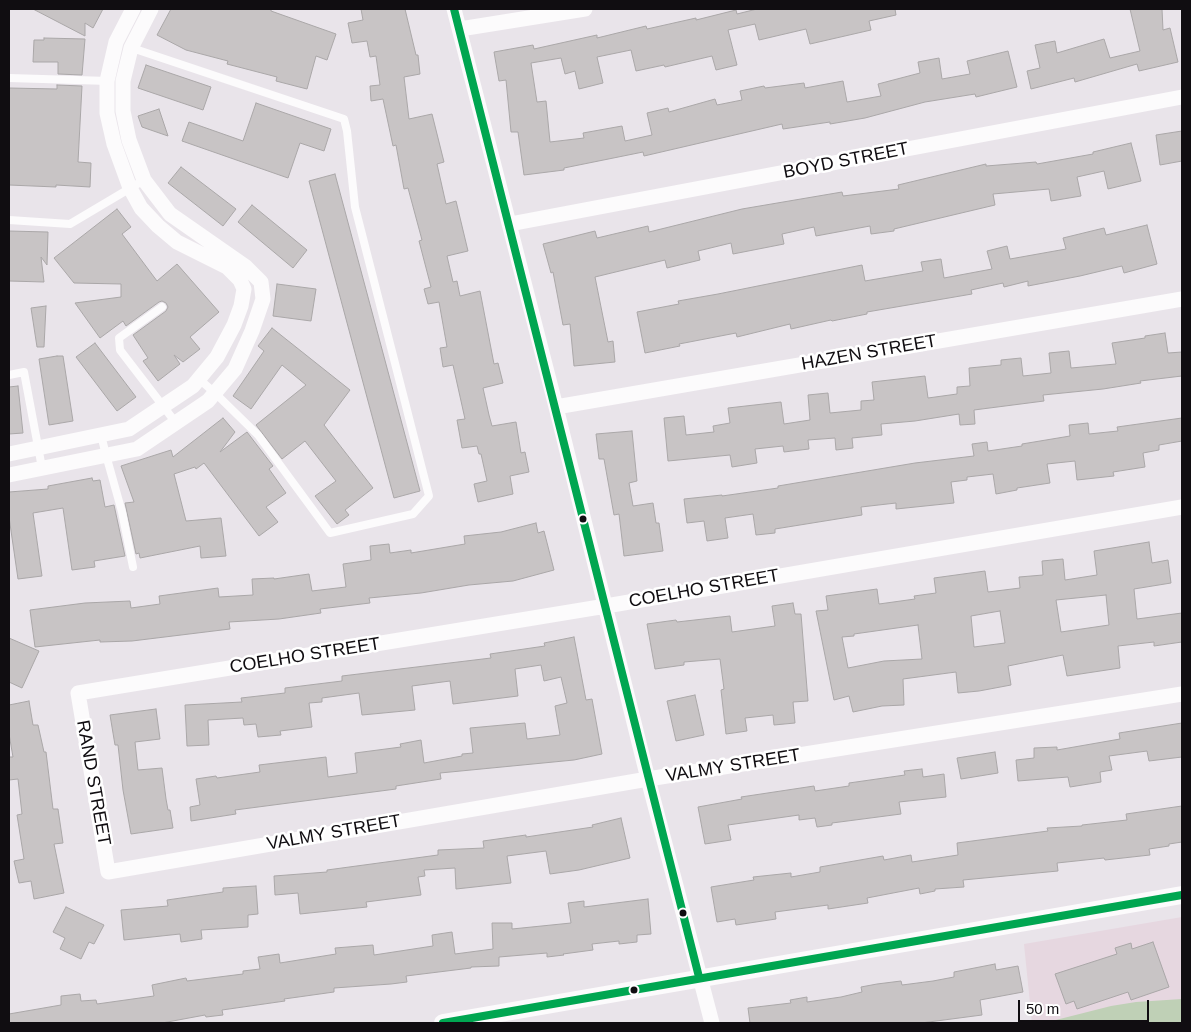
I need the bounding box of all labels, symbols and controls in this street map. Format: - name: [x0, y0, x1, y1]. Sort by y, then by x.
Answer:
- street label: BOYD STREET: [782, 138, 910, 184]
- street label: HAZEN STREET: [800, 330, 938, 376]
- unlabelled marker: [578, 514, 588, 524]
- street label: COELHO STREET: [627, 565, 781, 613]
- street label: COELHO STREET: [228, 633, 382, 679]
- street label: RAND STREET: [71, 719, 115, 847]
- street label: VALMY STREET: [664, 745, 802, 787]
- street label: VALMY STREET: [265, 811, 403, 855]
- unlabelled marker: [678, 908, 688, 918]
- unlabelled marker: [629, 985, 639, 995]
- scale bar: [1021, 990, 1152, 1022]
- text: 50 m: [1026, 1000, 1059, 1017]

